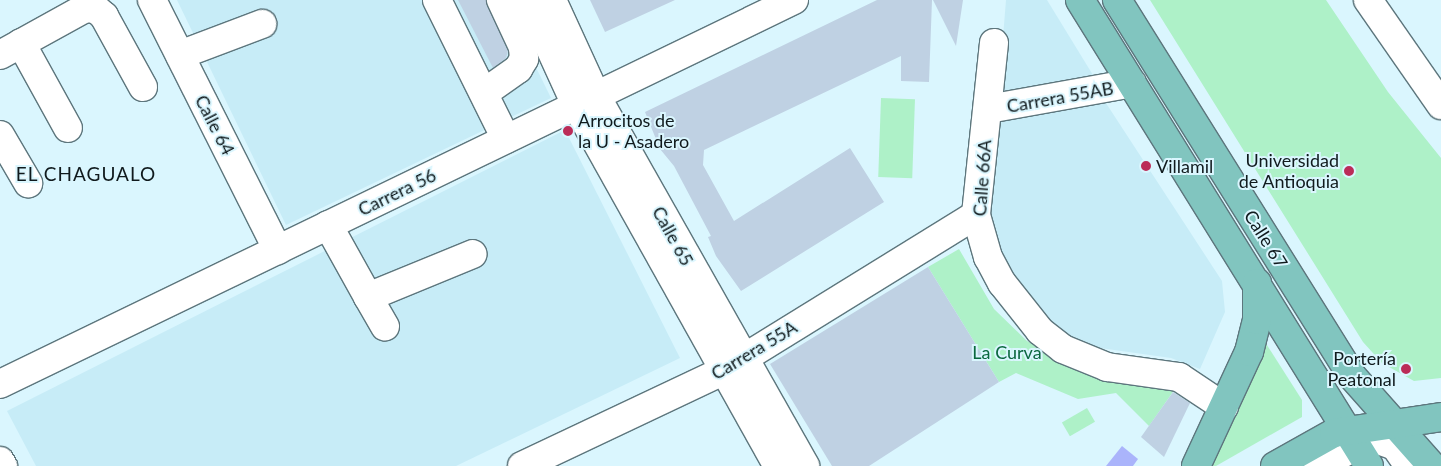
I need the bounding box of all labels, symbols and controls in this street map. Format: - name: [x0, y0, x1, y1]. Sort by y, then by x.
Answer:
- street label: Carrera 55AB: [1005, 77, 1115, 117]
- street label: Calle 64: [191, 91, 239, 159]
- place label: Arrocitos de la U - Asadero: [578, 110, 690, 152]
- marker: Arrocitos de la U - Asadero: [562, 125, 574, 137]
- street label: Calle 66A: [969, 139, 995, 217]
- place label: Universidad de Antioquia: [1238, 150, 1339, 192]
- place label: Villamil: [1156, 155, 1213, 177]
- marker: Villamil: [1140, 160, 1152, 172]
- district label: EL CHAGUALO: [14, 163, 158, 185]
- street label: Carrera 56: [354, 164, 440, 220]
- marker: Universidad de Antioquia: [1343, 165, 1355, 177]
- street label: Calle 65: [648, 203, 698, 269]
- street label: Calle 67: [1240, 206, 1292, 272]
- street label: Carrera 55A: [707, 316, 801, 384]
- park label: La Curva: [972, 341, 1042, 363]
- place label: Portería Peatonal: [1327, 348, 1396, 390]
- marker: Portería Peatonal: [1400, 363, 1412, 375]

